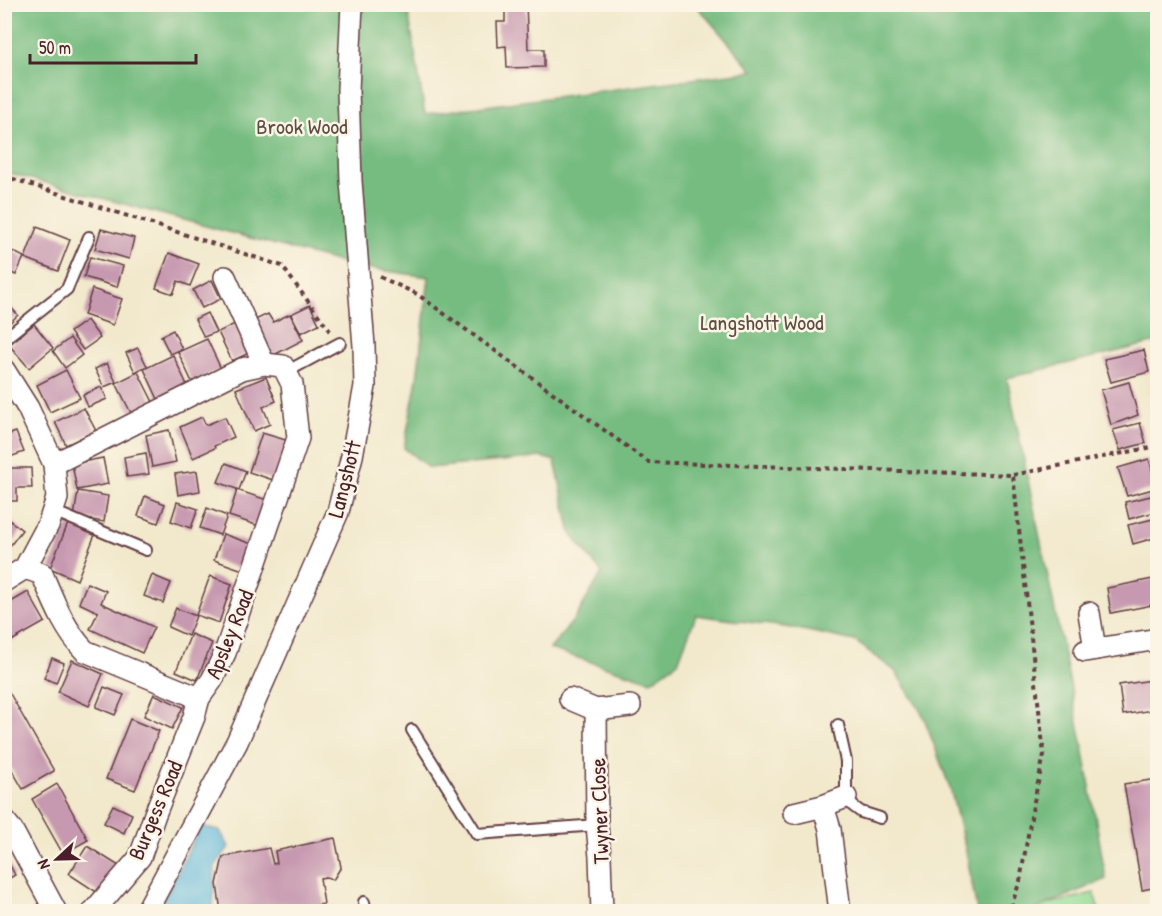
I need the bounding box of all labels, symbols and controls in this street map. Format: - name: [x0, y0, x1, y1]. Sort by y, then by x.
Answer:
- scale bar: [30, 27, 196, 65]
- text: 50 m: [39, 35, 71, 60]
- park label: Brook Wood: [256, 111, 348, 141]
- park label: Langshott Wood: [700, 307, 824, 337]
- street label: Langshott: [320, 437, 368, 521]
- street label: Apsley Road: [198, 585, 261, 683]
- street label: Burgess Road: [121, 755, 189, 864]
- street label: Twyner Close: [582, 757, 616, 865]
- north arrow: [27, 829, 87, 889]
- text: N: [31, 856, 55, 873]

